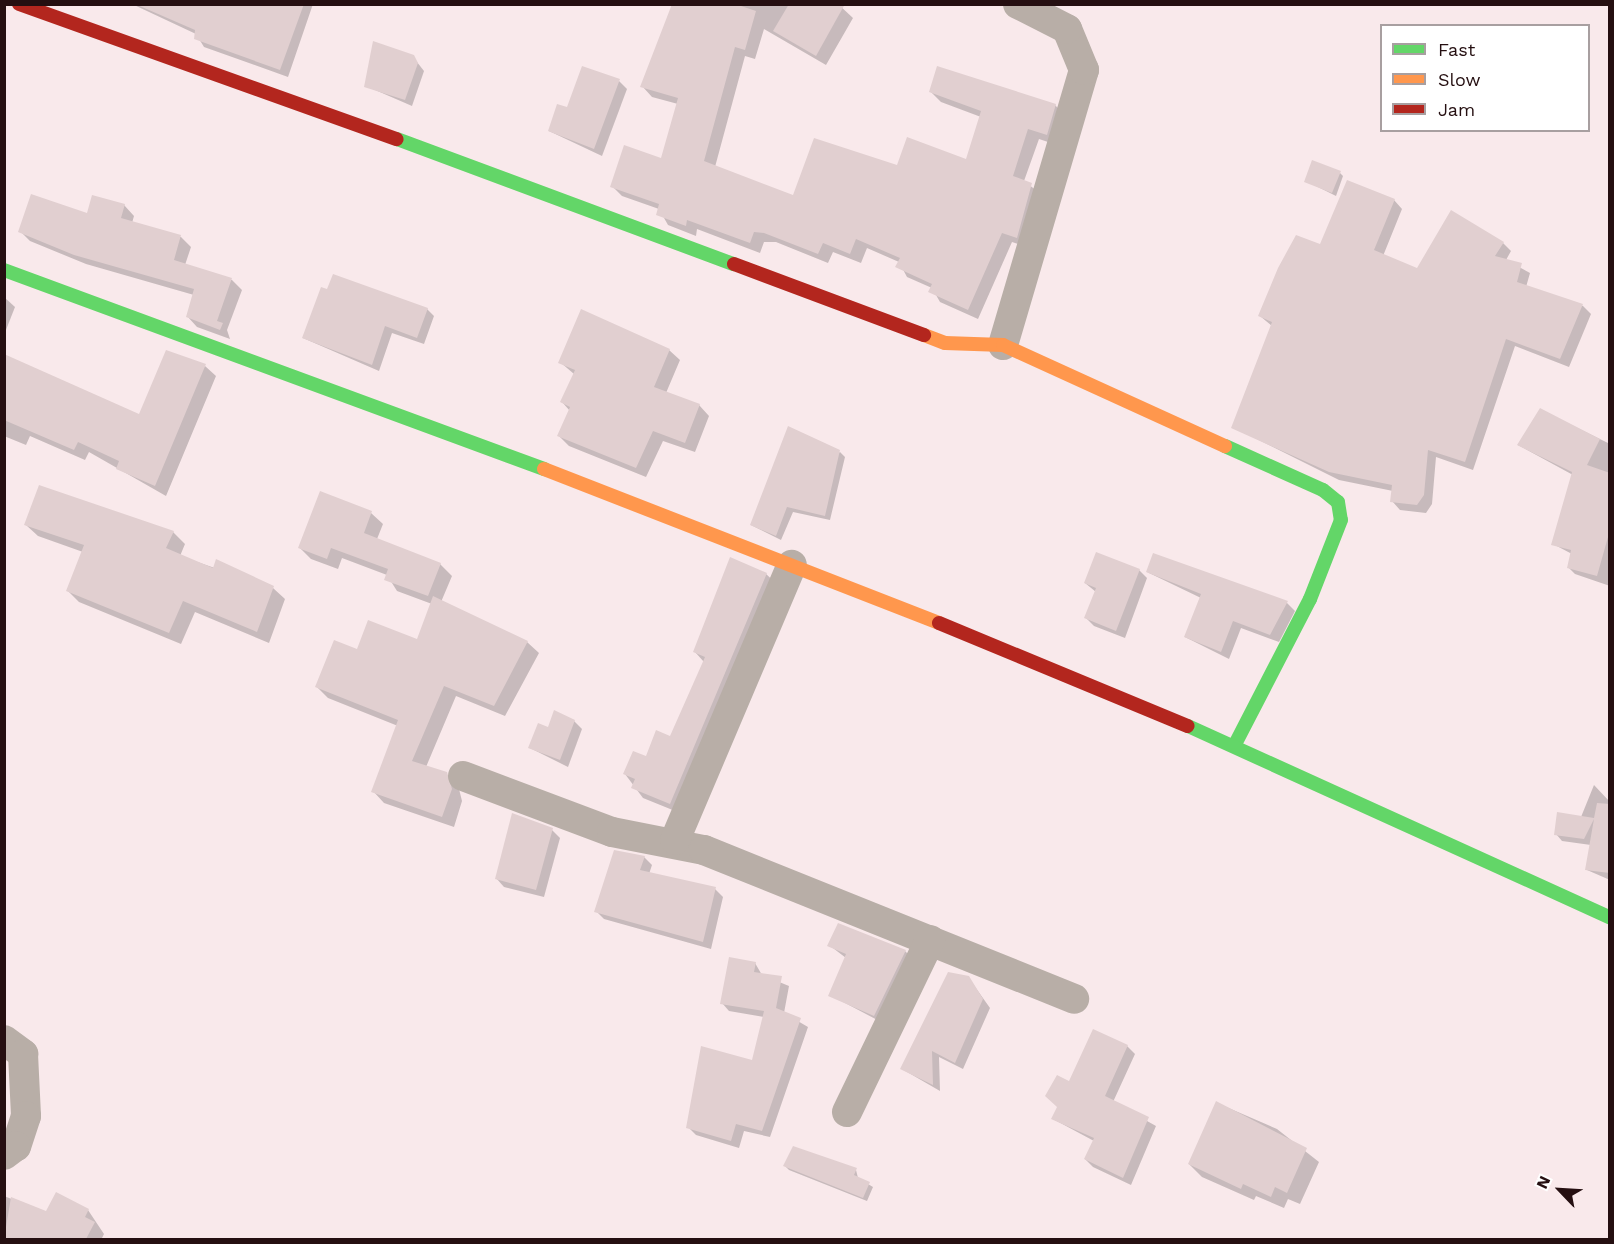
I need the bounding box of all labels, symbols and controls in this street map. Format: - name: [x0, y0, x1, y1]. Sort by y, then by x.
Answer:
- legend: [1380, 24, 1590, 132]
- text: Fast: [1438, 39, 1475, 60]
- text: Slow: [1438, 69, 1481, 90]
- text: Jam: [1438, 99, 1475, 120]
- north arrow: [1530, 1160, 1590, 1220]
- text: N: [1532, 1173, 1554, 1192]

